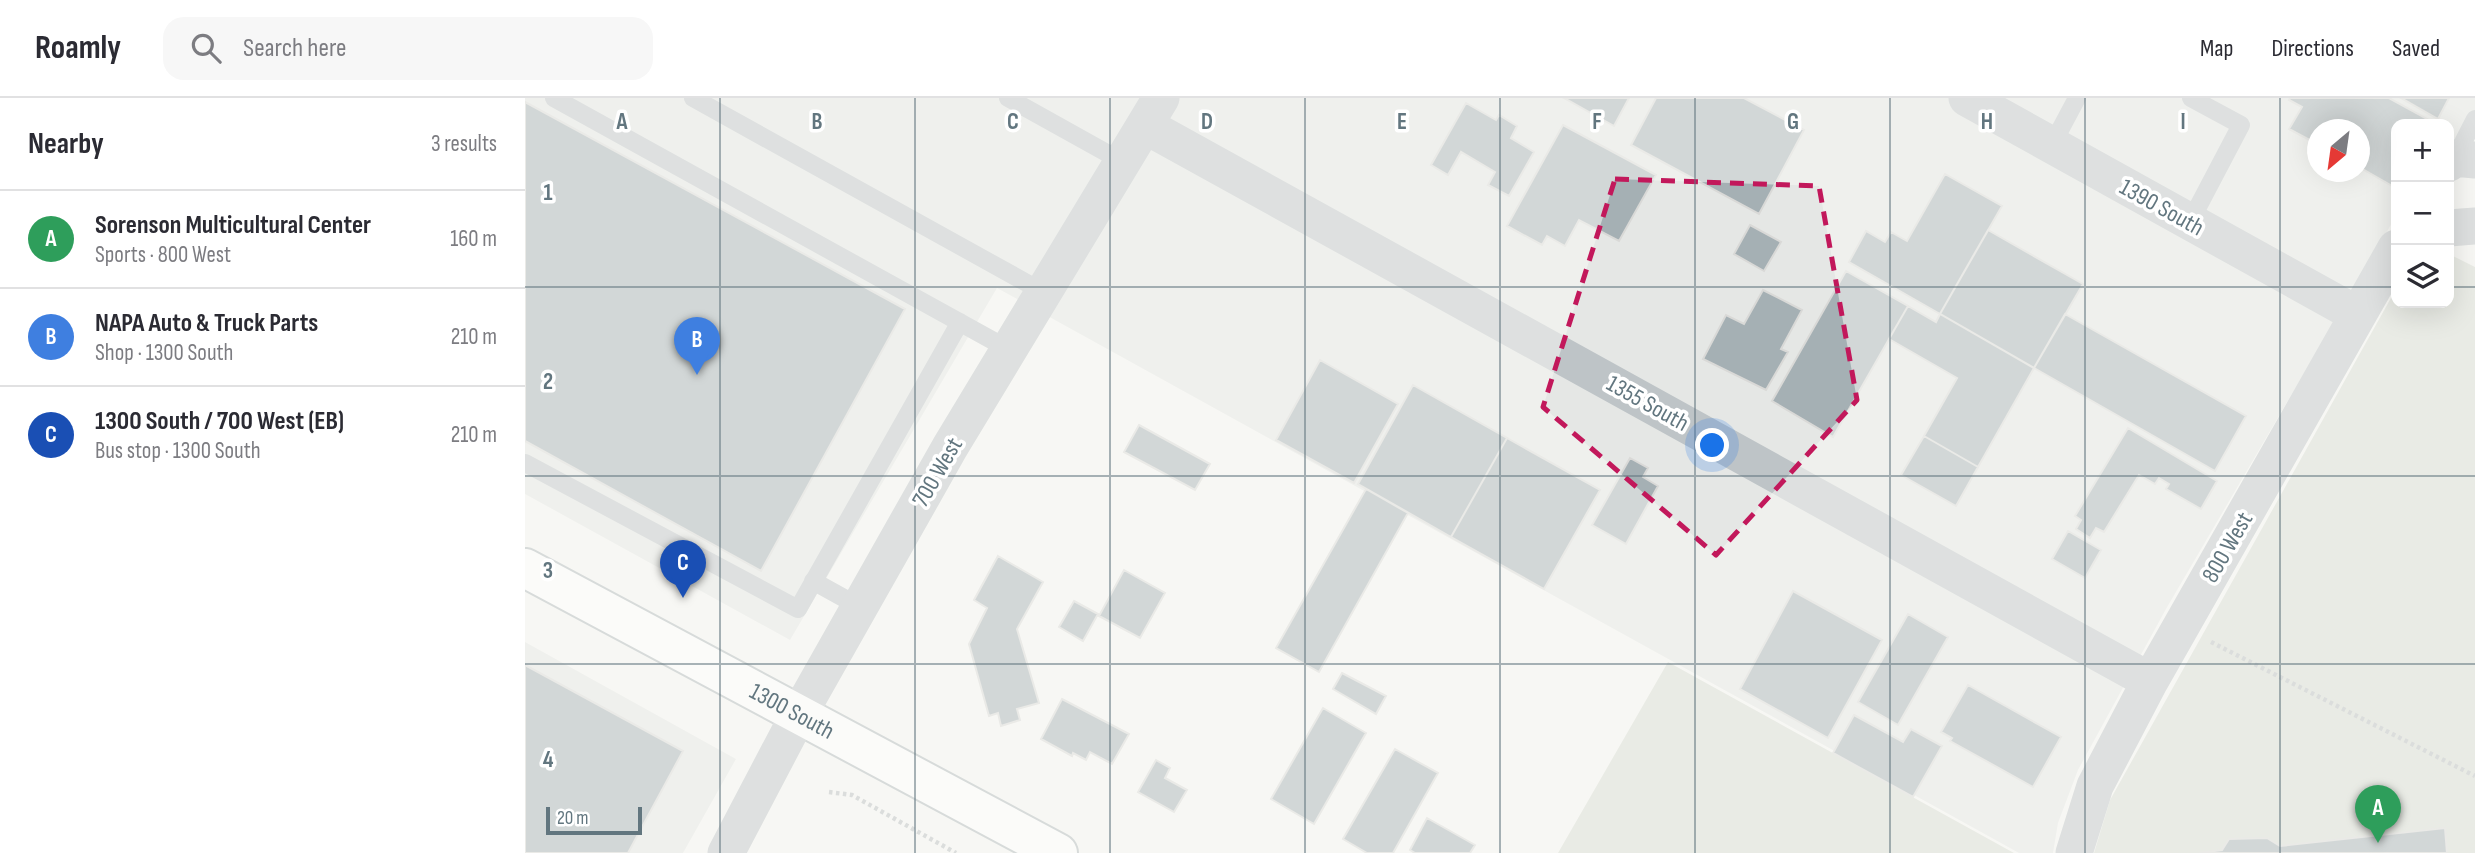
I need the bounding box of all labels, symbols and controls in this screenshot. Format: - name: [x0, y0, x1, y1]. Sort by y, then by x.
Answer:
- search box: [163, 17, 653, 80]
- text: Roamly: [35, 28, 121, 68]
- icon: search: [187, 29, 225, 67]
- text: Search here: [243, 33, 346, 64]
- text: Map: [2200, 34, 2233, 63]
- text: Directions: [2271, 34, 2354, 63]
- text: Saved: [2392, 34, 2440, 63]
- text: A: [616, 108, 629, 136]
- text: B: [812, 108, 823, 136]
- text: C: [1007, 108, 1019, 136]
- text: D: [1201, 108, 1213, 136]
- text: E: [1397, 108, 1407, 136]
- text: F: [1592, 108, 1602, 136]
- text: G: [1787, 108, 1799, 136]
- text: H: [1981, 108, 1993, 136]
- text: I: [2180, 108, 2186, 136]
- north arrow: [2307, 119, 2370, 182]
- map controls: [2391, 119, 2454, 308]
- button: +: [2391, 119, 2454, 182]
- text: Nearby: [28, 126, 104, 162]
- text: 3 results: [431, 130, 497, 158]
- street label: 1390 South: [2115, 173, 2209, 242]
- text: 1: [543, 179, 553, 207]
- button: −: [2391, 182, 2454, 245]
- text: Sorenson Multicultural Center: [95, 210, 371, 241]
- text: A: [46, 225, 56, 253]
- text: 160 m: [450, 225, 497, 253]
- text: Sports · 800 West: [95, 241, 231, 269]
- button: layers: [2391, 245, 2454, 308]
- text: NAPA Auto & Truck Parts: [95, 308, 318, 339]
- pin: B: [674, 317, 720, 375]
- text: B: [46, 323, 56, 351]
- text: 210 m: [451, 323, 497, 351]
- text: Shop · 1300 South: [95, 339, 233, 367]
- text: 2: [543, 368, 553, 396]
- street label: 1355 South: [1602, 369, 1694, 438]
- text: 1300 South / 700 West (EB): [95, 406, 344, 437]
- text: C: [45, 421, 57, 449]
- text: 210 m: [451, 421, 497, 449]
- your location: [1695, 428, 1729, 462]
- street label: 700 West: [906, 432, 969, 512]
- text: Bus stop · 1300 South: [95, 437, 261, 465]
- street label: 800 West: [2196, 507, 2259, 588]
- pin: C: [660, 540, 706, 598]
- text: 3: [543, 557, 553, 585]
- street label: 1300 South: [745, 677, 839, 746]
- text: 4: [543, 746, 554, 774]
- pin: A: [2355, 785, 2401, 843]
- scale bar: [546, 804, 642, 836]
- text: 20 m: [557, 807, 589, 830]

